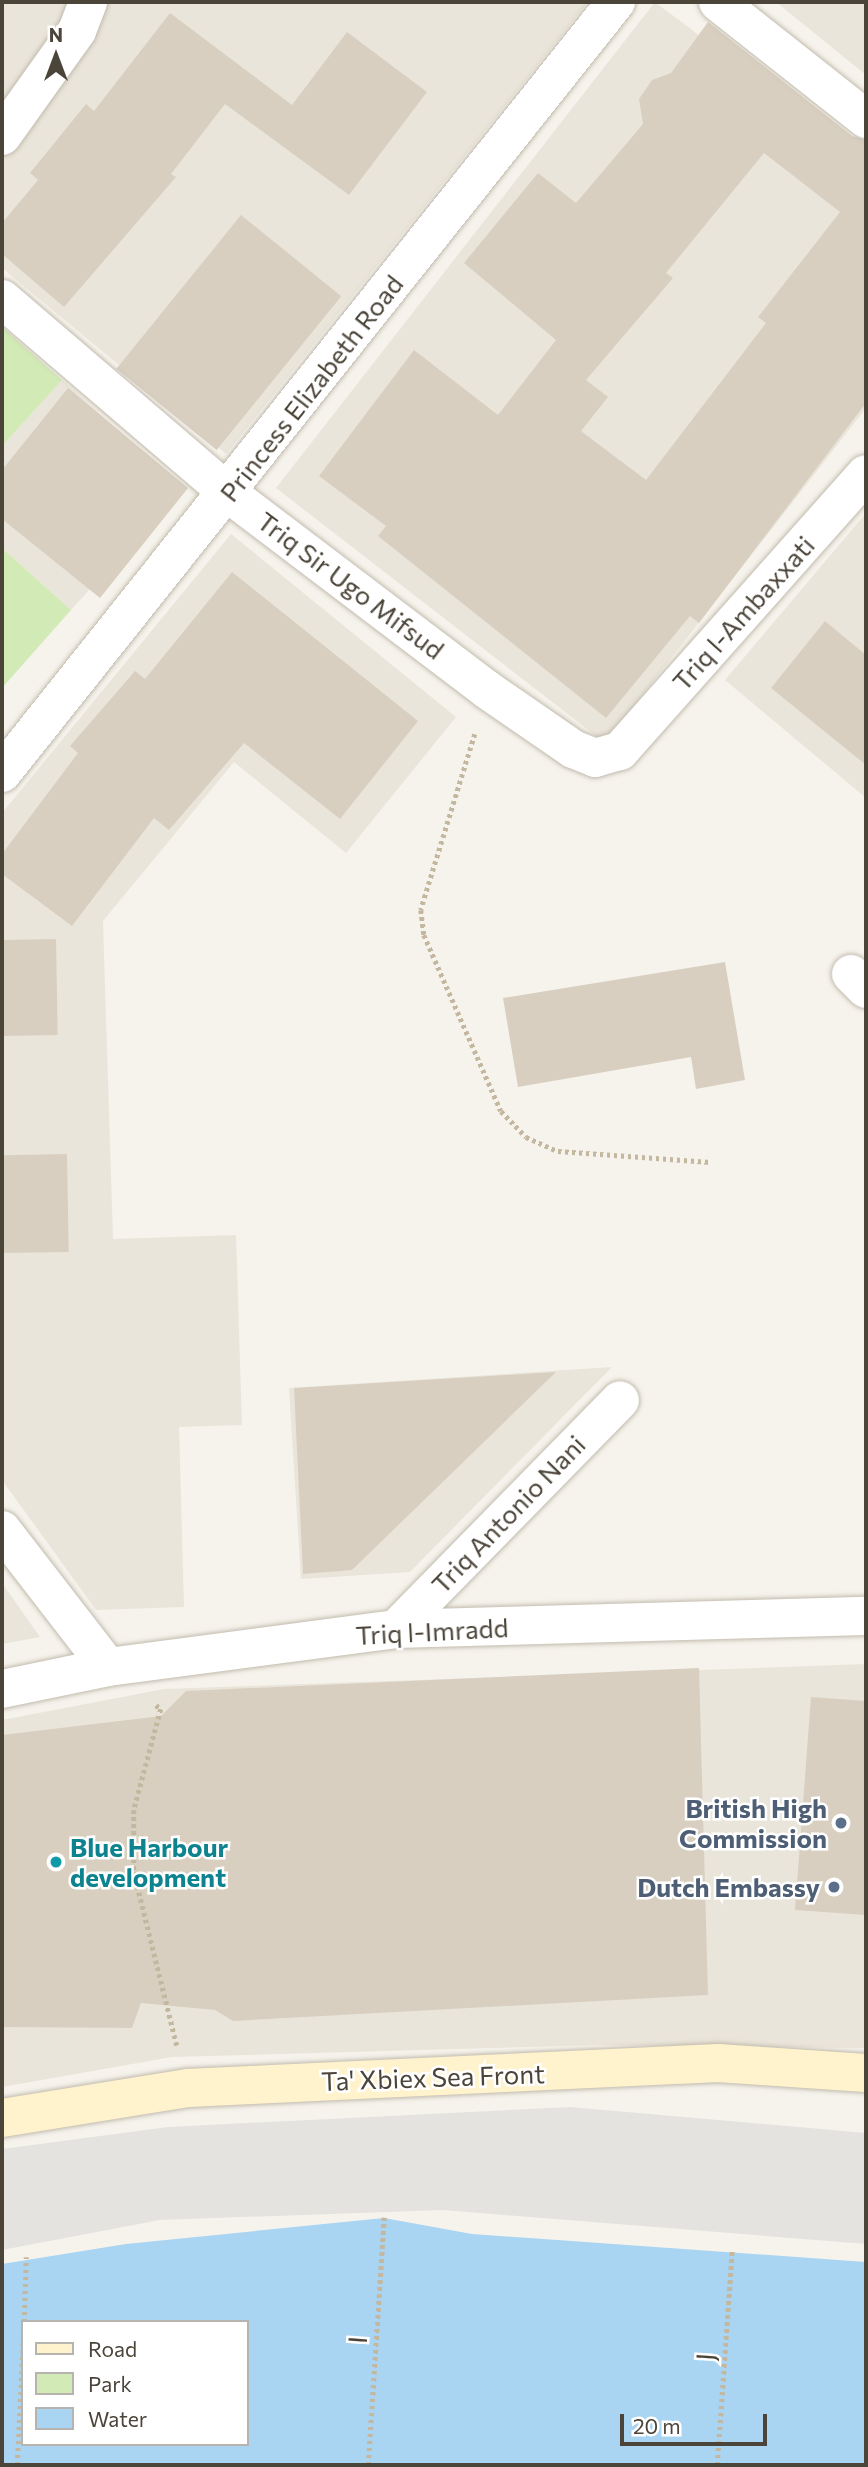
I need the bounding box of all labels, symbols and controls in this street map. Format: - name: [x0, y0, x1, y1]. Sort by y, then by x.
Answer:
- north arrow: [21, 21, 91, 91]
- text: N: [49, 23, 63, 46]
- street label: Princess Elizabeth Road: [213, 269, 409, 507]
- street label: Triq Sir Ugo Mifsud: [252, 505, 450, 665]
- street label: Triq l-Ambaxxati: [665, 529, 821, 697]
- street label: Triq Antonio Nani: [425, 1429, 591, 1599]
- street label: Triq l-Imradd: [355, 1611, 509, 1651]
- place label: British High Commission: [679, 1792, 827, 1854]
- marker: British High Commission: [833, 1815, 849, 1831]
- place label: Blue Harbour development: [70, 1831, 228, 1892]
- marker: Blue Harbour development: [48, 1854, 64, 1870]
- place label: Dutch Embassy: [637, 1871, 820, 1903]
- marker: Dutch Embassy: [826, 1879, 842, 1895]
- street label: Ta' Xbiex Sea Front: [321, 2058, 545, 2096]
- legend: [21, 2320, 248, 2446]
- street label: I: [341, 2335, 373, 2345]
- text: Road: [88, 2336, 137, 2361]
- street label: J: [689, 2352, 721, 2362]
- text: Park: [88, 2371, 132, 2396]
- scale bar: [623, 2400, 770, 2444]
- text: Water: [88, 2406, 147, 2431]
- text: 20 m: [633, 2413, 681, 2438]

